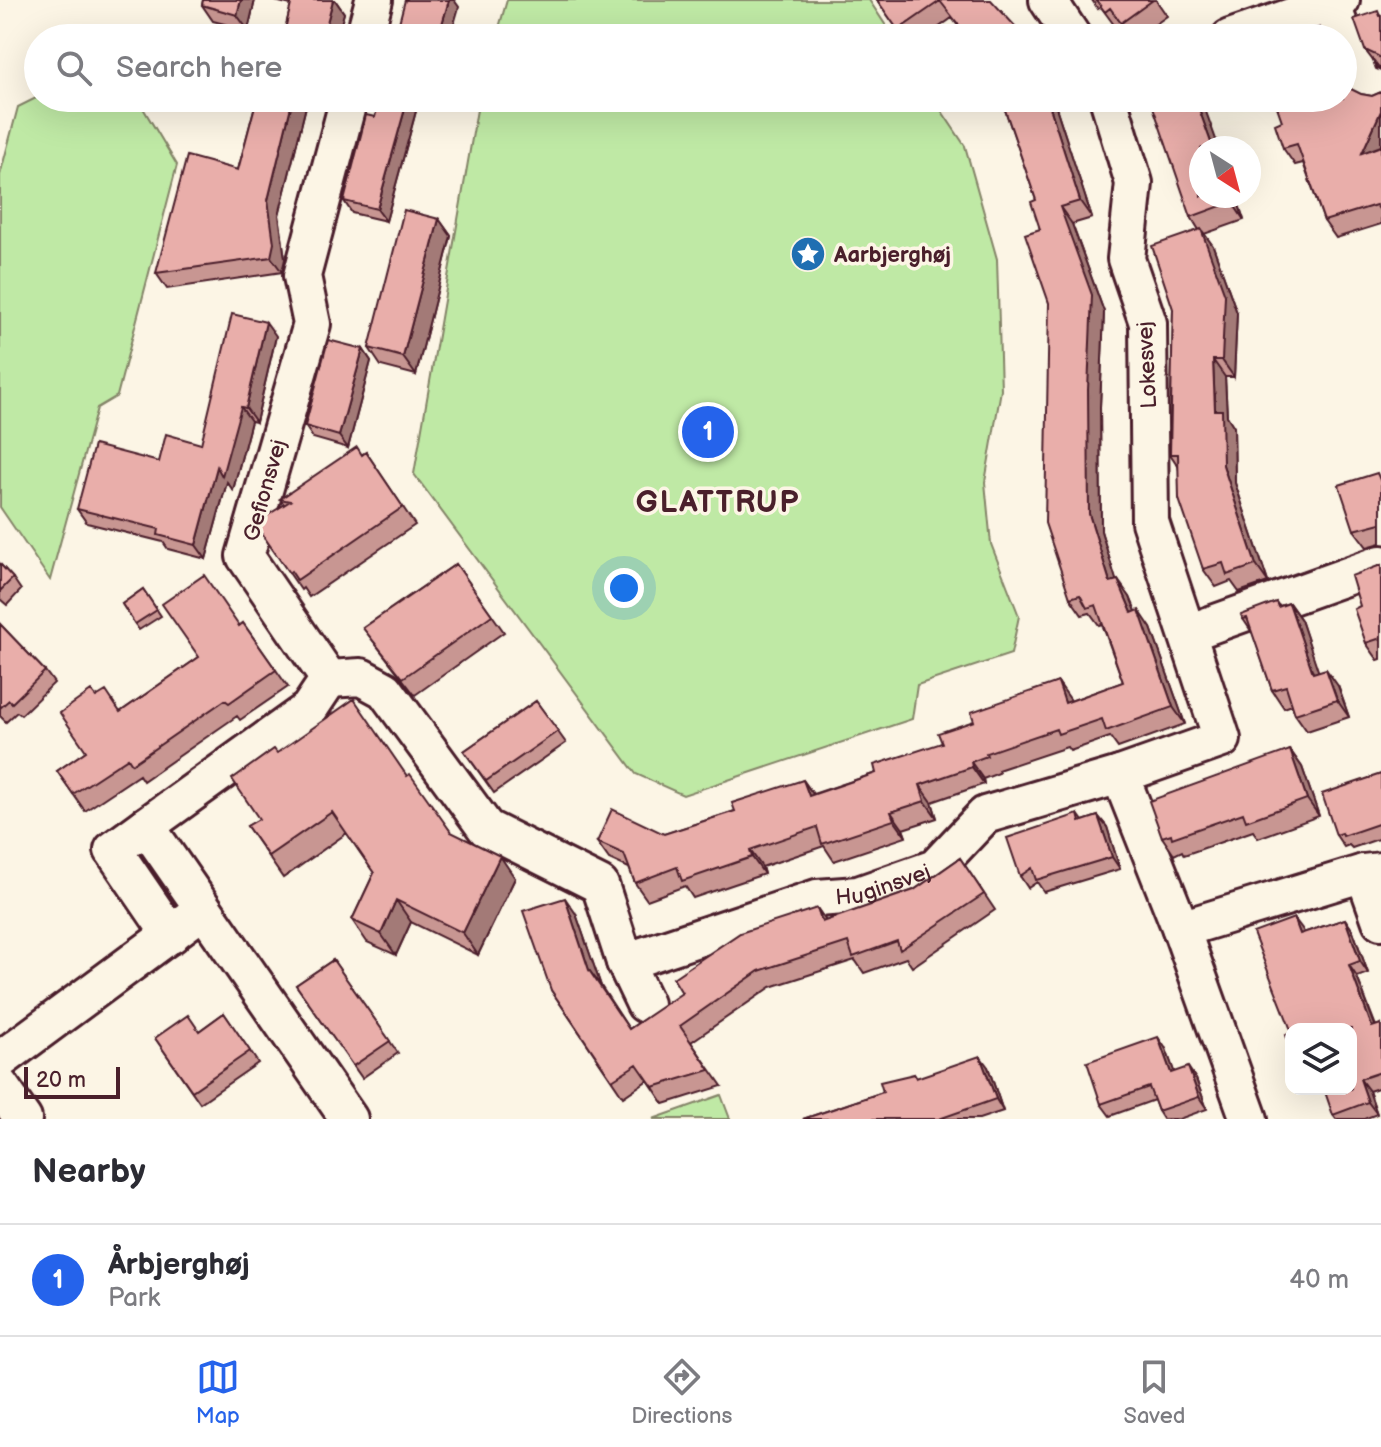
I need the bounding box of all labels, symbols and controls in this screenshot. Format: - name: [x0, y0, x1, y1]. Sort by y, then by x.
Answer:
- search box: [24, 24, 1357, 112]
- icon: search: [52, 46, 96, 90]
- text: Search here: [116, 50, 282, 86]
- north arrow: [1189, 136, 1261, 208]
- place icon: Aarbjerghøj: [789, 235, 827, 273]
- place label: Aarbjerghøj: [833, 242, 951, 269]
- street label: Lokesvej: [1132, 321, 1163, 409]
- pin: 1: [682, 402, 734, 462]
- street label: Gefionsvej: [238, 436, 293, 544]
- district label: GLATTRUP: [636, 485, 800, 521]
- your location: [604, 568, 644, 608]
- street label: Huginsvej: [835, 859, 934, 912]
- map controls: [1285, 1023, 1357, 1095]
- button: layers: [1285, 1023, 1357, 1095]
- scale bar: [24, 1063, 120, 1099]
- text: 20 m: [36, 1067, 86, 1094]
- text: Nearby: [32, 1151, 146, 1192]
- text: Årbjerghøj: [108, 1247, 250, 1283]
- text: 1: [53, 1265, 63, 1296]
- text: 40 m: [1289, 1265, 1349, 1296]
- text: Park: [108, 1283, 160, 1314]
- tab: Map: [196, 1355, 240, 1430]
- tab: Directions: [631, 1355, 732, 1430]
- tab: Saved: [1124, 1355, 1185, 1430]

